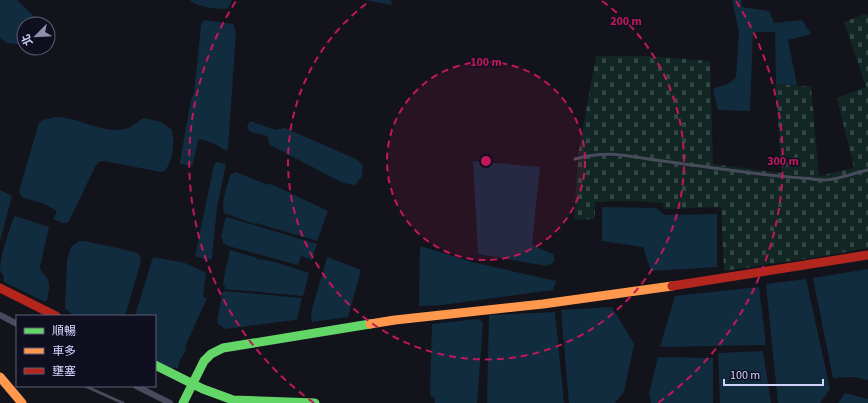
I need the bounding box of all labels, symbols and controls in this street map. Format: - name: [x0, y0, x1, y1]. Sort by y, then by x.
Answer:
- text: 200 m: [610, 13, 642, 30]
- north arrow: [16, 16, 56, 56]
- text: 北: [18, 32, 36, 48]
- text: 100 m: [470, 54, 502, 71]
- text: 300 m: [767, 153, 799, 170]
- centre of rings: [479, 154, 493, 168]
- legend: [16, 315, 156, 387]
- text: 順暢: [52, 323, 76, 340]
- text: 車多: [52, 343, 76, 360]
- scale bar: [724, 361, 823, 387]
- text: 壅塞: [52, 363, 76, 380]
- text: 100 m: [730, 367, 760, 384]

